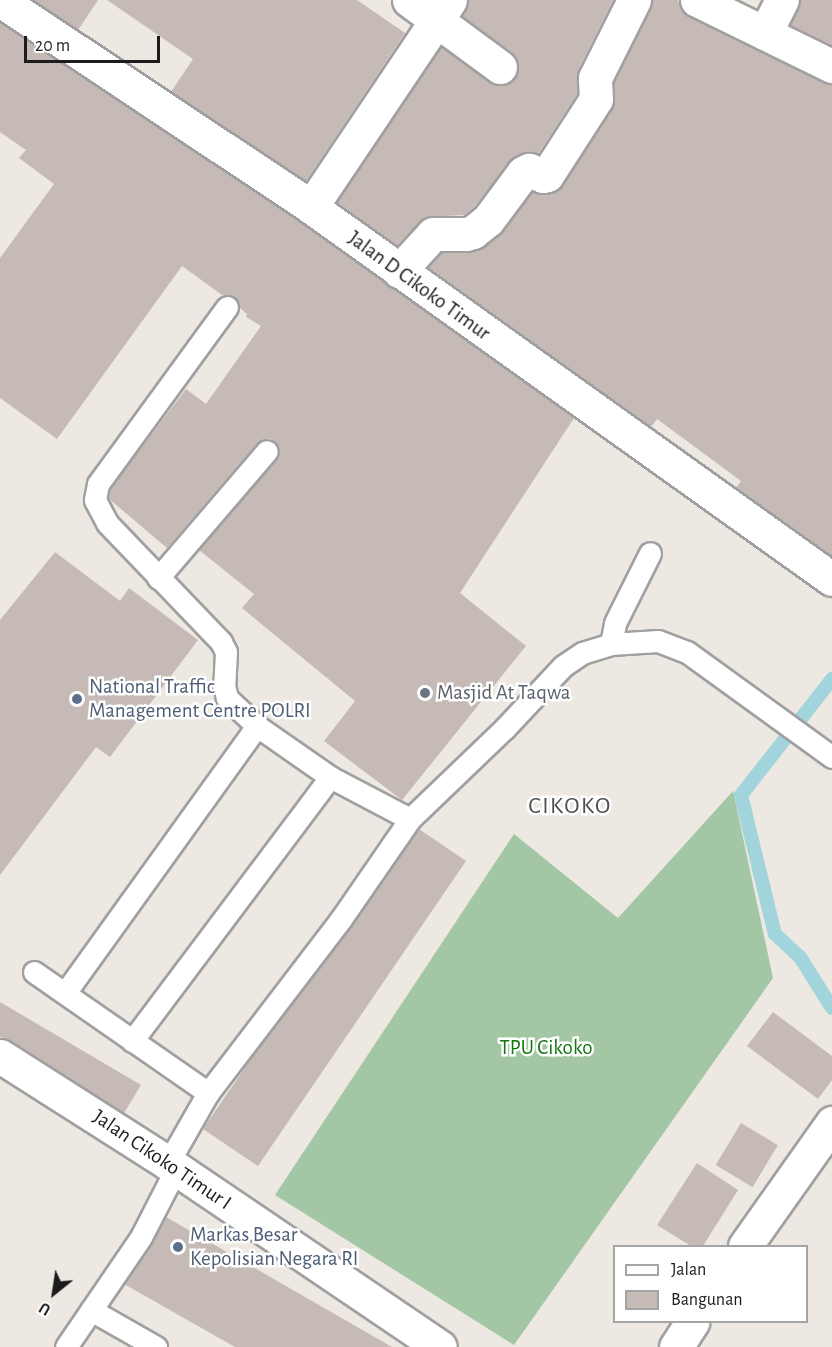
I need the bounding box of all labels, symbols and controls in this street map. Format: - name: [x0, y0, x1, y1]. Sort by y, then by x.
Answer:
- scale bar: [27, 24, 164, 62]
- text: 20 m: [35, 37, 70, 55]
- street label: Jalan D Cikoko Timur: [343, 226, 495, 346]
- place label: National Traffic Management Centre POLRI: [89, 674, 311, 724]
- place label: Masjid At Taqwa: [437, 680, 571, 706]
- marker: Masjid At Taqwa: [418, 686, 432, 700]
- marker: National Traffic Management Centre POLRI: [70, 692, 84, 706]
- district label: CIKOKO: [528, 793, 612, 821]
- park label: TPU Cikoko: [500, 1035, 592, 1061]
- street label: Jalan Cikoko Timur I: [88, 1104, 236, 1216]
- place label: Markas Besar Kepolisian Negara RI: [190, 1222, 358, 1272]
- marker: Markas Besar Kepolisian Negara RI: [171, 1240, 185, 1254]
- legend: [613, 1245, 808, 1323]
- text: Jalan: [671, 1261, 706, 1279]
- north arrow: [24, 1263, 84, 1323]
- text: Bangunan: [671, 1291, 743, 1309]
- text: U: [37, 1299, 53, 1318]

